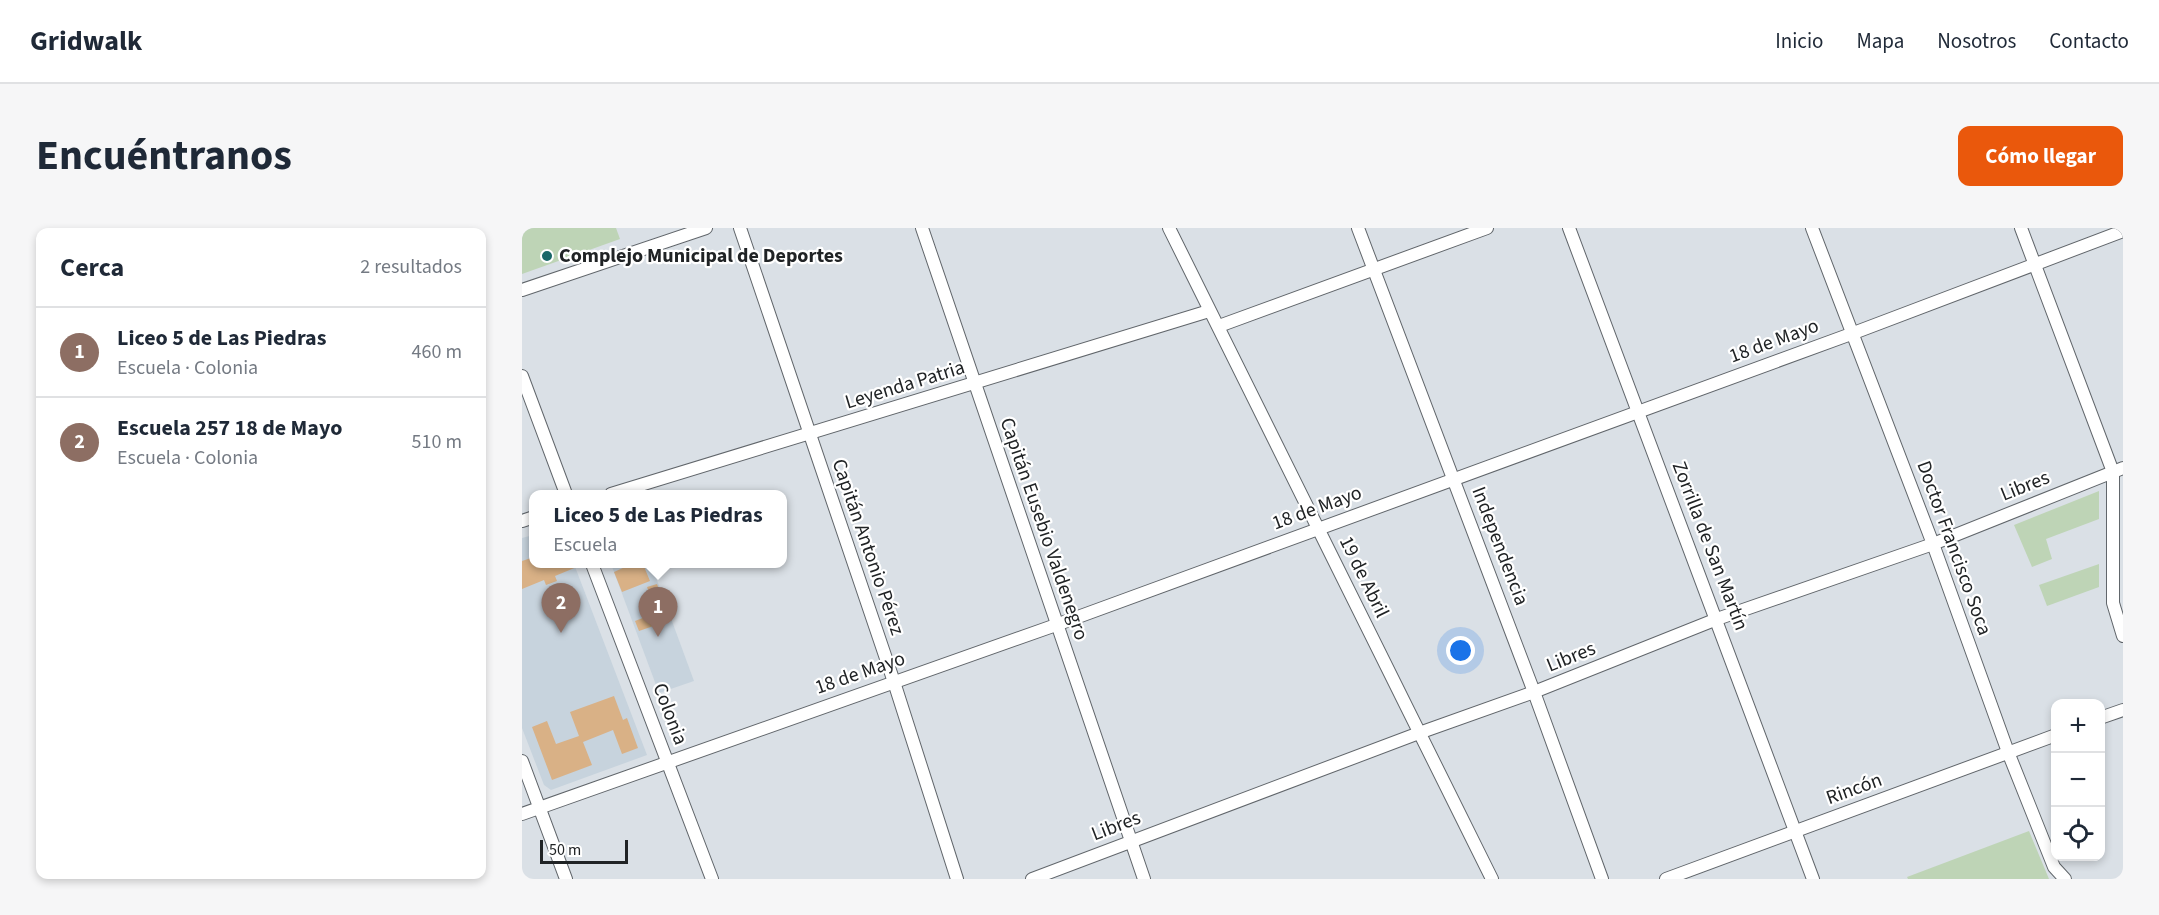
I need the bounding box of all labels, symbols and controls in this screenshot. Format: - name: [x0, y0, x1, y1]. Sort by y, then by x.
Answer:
- text: Gridwalk: [30, 21, 142, 61]
- text: Inicio: [1775, 26, 1823, 56]
- text: Mapa: [1856, 26, 1904, 56]
- text: Nosotros: [1937, 26, 2016, 56]
- text: Contacto: [2049, 26, 2129, 56]
- text: Encuéntranos: [36, 126, 292, 186]
- button: Cómo llegar: [1958, 126, 2123, 186]
- place label: Complejo Municipal de Deportes: [559, 242, 843, 270]
- text: Cerca: [60, 249, 124, 286]
- marker: Complejo Municipal de Deportes: [540, 249, 554, 263]
- text: 2 resultados: [360, 253, 462, 281]
- street label: 18 de Mayo: [1725, 312, 1823, 370]
- text: Liceo 5 de Las Piedras: [117, 322, 326, 354]
- text: 1: [74, 338, 85, 366]
- text: 460 m: [412, 338, 462, 366]
- text: Escuela · Colonia: [117, 354, 258, 382]
- street label: Leyenda Patria: [842, 354, 968, 416]
- text: Escuela 257 18 de Mayo: [117, 412, 342, 444]
- street label: Capitán Eusebio Valdenegro: [993, 414, 1095, 644]
- text: 2: [74, 428, 85, 456]
- text: 510 m: [412, 428, 462, 456]
- text: Escuela · Colonia: [117, 444, 258, 472]
- street label: Capitán Antonio Pérez: [825, 455, 911, 639]
- street label: Zorrilla de San Martín: [1665, 457, 1755, 635]
- street label: Doctor Francisco Soca: [1909, 457, 1999, 639]
- street label: Libres: [1996, 464, 2054, 508]
- street label: 18 de Mayo: [1268, 479, 1366, 537]
- street label: Independencia: [1464, 483, 1536, 609]
- popup: [529, 490, 787, 568]
- text: Liceo 5 de Las Piedras: [553, 499, 763, 531]
- text: Escuela: [553, 531, 617, 559]
- street label: 19 de Abril: [1332, 531, 1396, 623]
- pin: 2: [542, 584, 580, 633]
- pin: 1: [638, 588, 678, 637]
- street label: Libres: [1542, 635, 1600, 679]
- your location: [1446, 636, 1475, 665]
- street label: 18 de Mayo: [811, 645, 909, 701]
- street label: Colonia: [645, 679, 695, 749]
- map controls: [2051, 699, 2105, 861]
- button: +: [2051, 699, 2105, 753]
- button: −: [2051, 753, 2105, 807]
- street label: Rincón: [1822, 766, 1886, 812]
- street label: Libres: [1087, 804, 1145, 848]
- button: locate: [2051, 807, 2105, 861]
- scale bar: [540, 837, 628, 864]
- text: 50 m: [549, 839, 581, 861]

